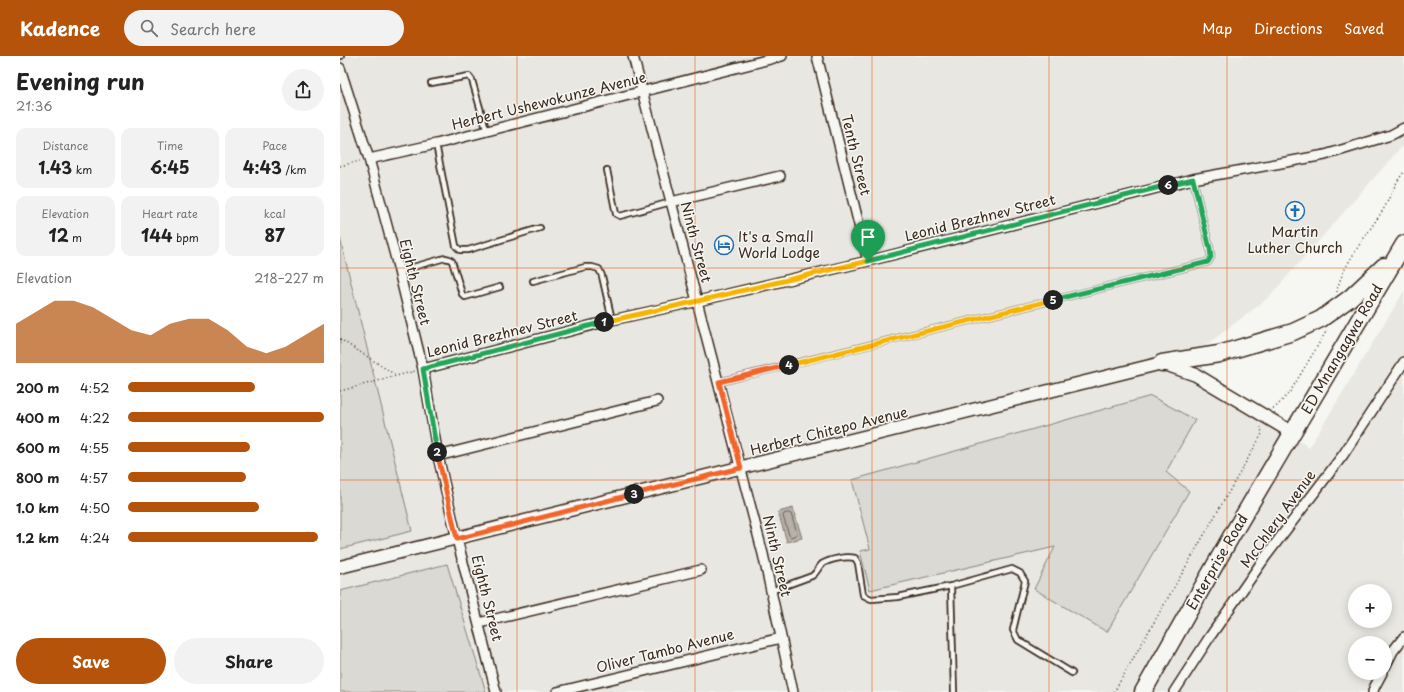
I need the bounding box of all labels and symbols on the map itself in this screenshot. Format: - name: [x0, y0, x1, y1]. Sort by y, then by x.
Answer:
- street label: Herbert Ushewokunze Avenue: [449, 66, 649, 135]
- street label: Tenth Street: [836, 112, 877, 198]
- pin: 6: [1158, 175, 1178, 195]
- street label: Leonid Brezhnev Street: [902, 189, 1058, 246]
- street label: Ninth Street: [676, 199, 717, 285]
- church icon: Martin Luther Church: [1284, 200, 1306, 222]
- pin: [851, 220, 885, 261]
- place label: Martin Luther Church: [1247, 221, 1343, 258]
- place label: It's a Small World Lodge: [738, 226, 820, 263]
- hotel icon: It's a Small World Lodge: [713, 234, 735, 256]
- street label: Eighth Street: [395, 237, 436, 327]
- street label: ED Mnangagwa Road: [1296, 280, 1387, 418]
- pin: 5: [1043, 290, 1063, 310]
- street label: Leonid Brezhnev Street: [424, 305, 580, 362]
- pin: 1: [594, 312, 614, 332]
- pin: 4: [779, 355, 799, 375]
- street label: Herbert Chitepo Avenue: [748, 401, 910, 460]
- pin: 2: [427, 442, 447, 462]
- street label: McChlery Avenue: [1235, 465, 1321, 572]
- pin: 3: [624, 484, 644, 504]
- street label: Enterprise Road: [1181, 510, 1253, 614]
- street label: Ninth Street: [758, 513, 797, 599]
- street label: Eighth Street: [467, 553, 508, 643]
- street label: Oliver Tambo Avenue: [594, 623, 736, 678]

